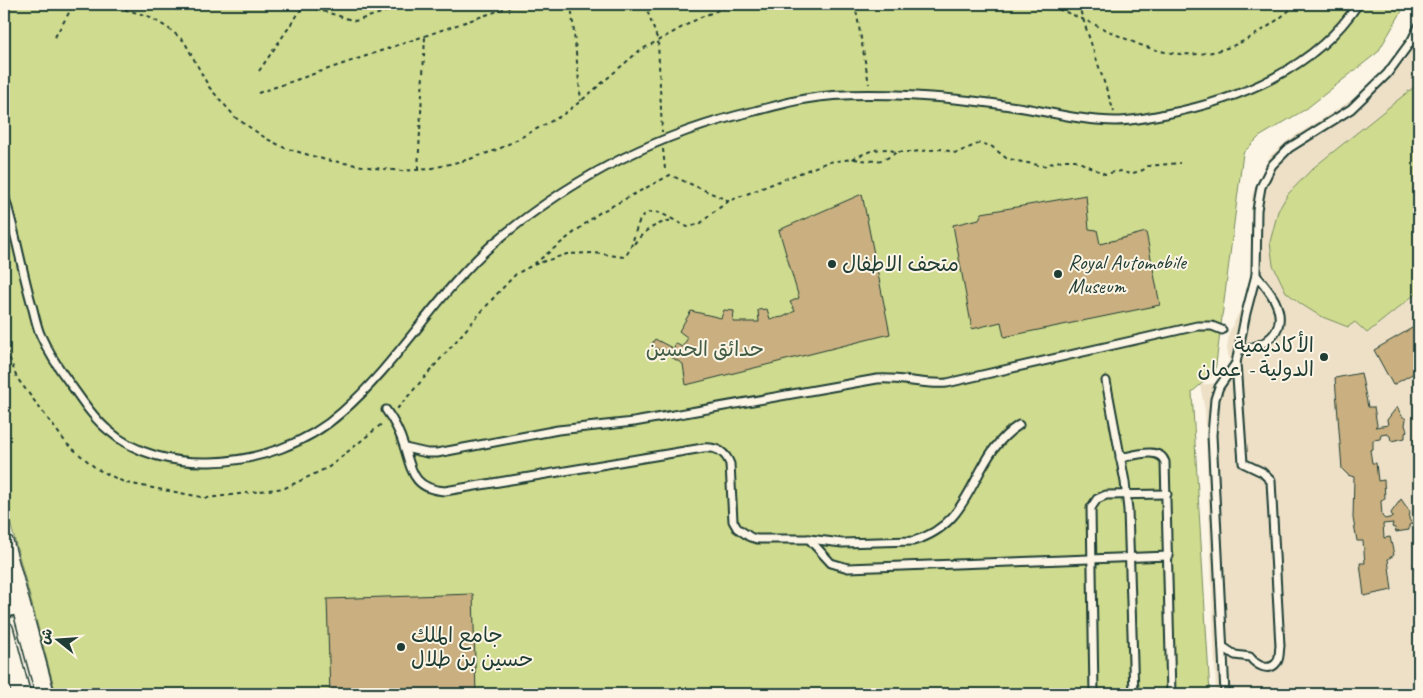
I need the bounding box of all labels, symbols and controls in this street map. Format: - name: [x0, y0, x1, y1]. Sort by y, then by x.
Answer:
- place label: Royal Automobile Museum: [1068, 249, 1188, 299]
- place label: متحف الاطفال: [842, 251, 959, 277]
- marker: متحف الاطفال: [826, 258, 838, 270]
- marker: Royal Automobile Museum: [1052, 268, 1064, 280]
- place label: الأكاديمية الدولية - عمان: [1197, 331, 1314, 382]
- park label: حدائق الحسين: [646, 336, 764, 362]
- marker: الأكاديمية الدولية - عمان: [1318, 351, 1330, 363]
- north arrow: [32, 616, 82, 666]
- place label: جامع الملك حسين بن طلال: [411, 622, 533, 672]
- text: ش: [36, 626, 56, 646]
- marker: جامع الملك حسين بن طلال: [395, 641, 407, 653]

